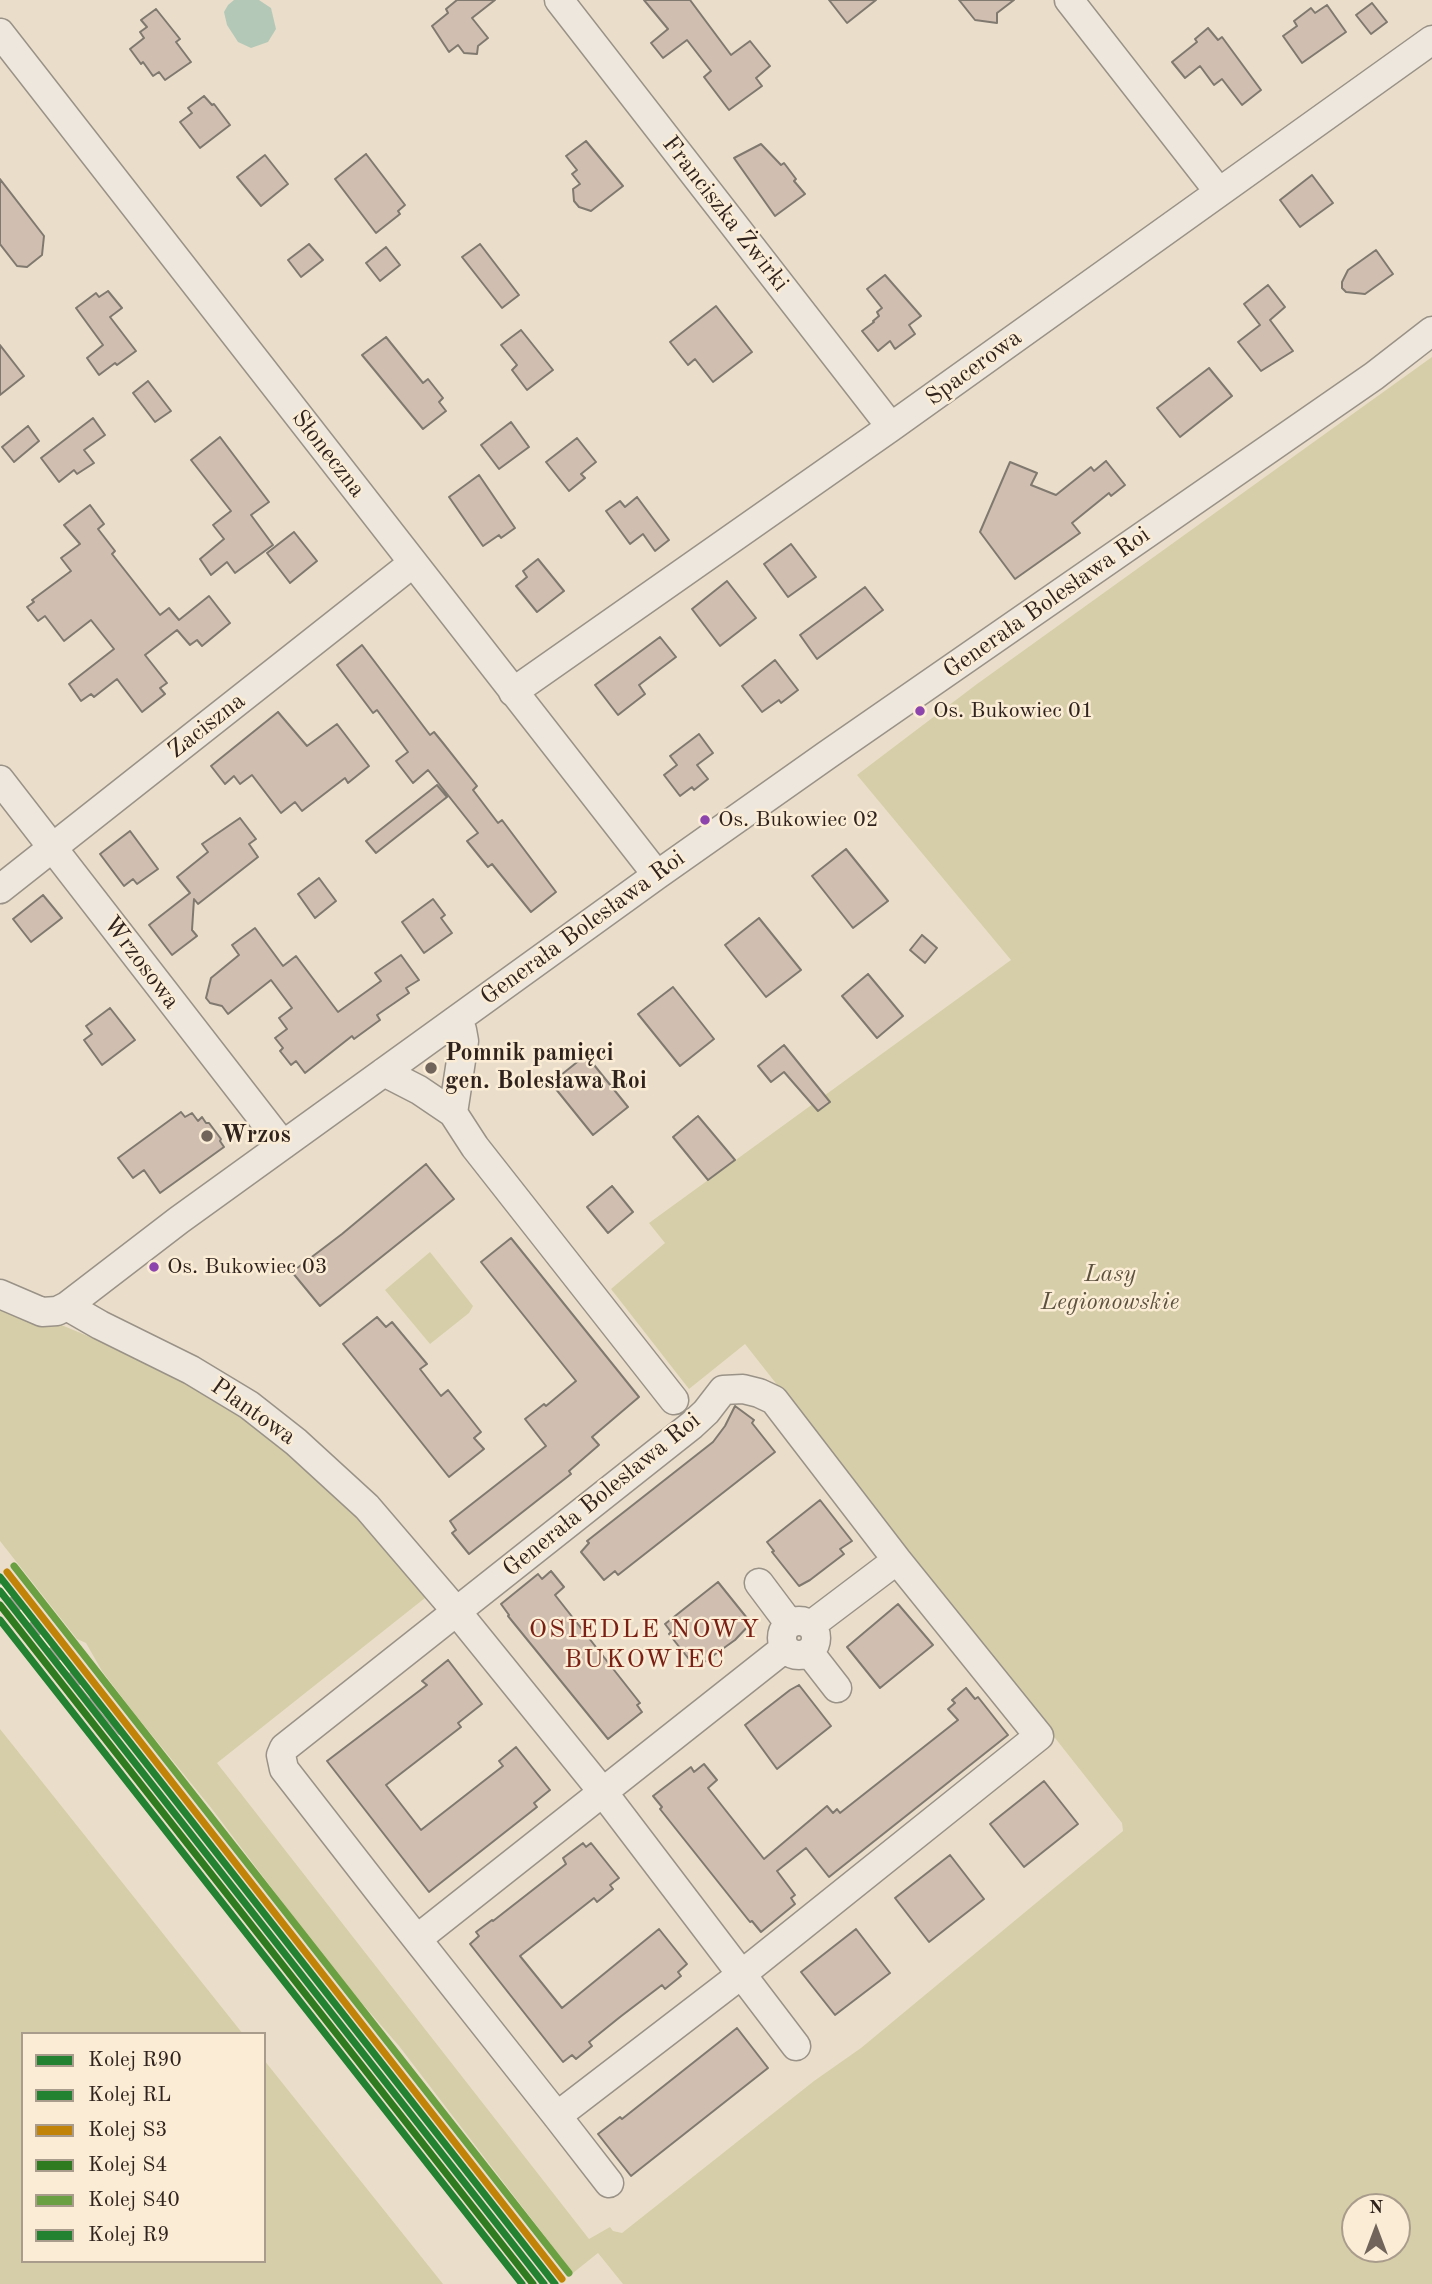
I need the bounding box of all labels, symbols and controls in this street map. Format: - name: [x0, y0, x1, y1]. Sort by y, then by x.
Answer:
- street label: Franciszka Żwirki: [655, 131, 795, 297]
- street label: Spacerowa: [920, 324, 1028, 412]
- street label: Słoneczna: [285, 404, 371, 504]
- street label: Generała Bolesława Roi: [938, 521, 1156, 685]
- street label: Zaciszna: [163, 687, 251, 765]
- place label: Os. Bukowiec 01: [933, 698, 1094, 724]
- marker: Os. Bukowiec 01: [913, 704, 927, 718]
- place label: Os. Bukowiec 02: [718, 807, 879, 833]
- marker: Os. Bukowiec 02: [698, 813, 712, 827]
- street label: Generała Bolesława Roi: [475, 844, 691, 1012]
- street label: Wrzosowa: [97, 911, 185, 1015]
- place label: Pomnik pamięci gen. Bolesława Roi: [445, 1040, 647, 1096]
- marker: Pomnik pamięci gen. Bolesława Roi: [423, 1060, 439, 1076]
- place label: Wrzos: [221, 1122, 291, 1150]
- marker: Wrzos: [199, 1128, 215, 1144]
- place label: Os. Bukowiec 03: [167, 1254, 328, 1280]
- marker: Os. Bukowiec 03: [147, 1260, 161, 1274]
- park label: Lasy Legionowskie: [1041, 1261, 1179, 1317]
- street label: Plantowa: [205, 1372, 301, 1452]
- street label: Generała Bolesława Roi: [498, 1407, 706, 1583]
- district label: OSIEDLE NOWY BUKOWIEC: [530, 1614, 760, 1676]
- legend: [21, 2032, 266, 2263]
- text: Kolej R90: [88, 2050, 182, 2071]
- text: Kolej RL: [88, 2085, 171, 2106]
- text: Kolej S3: [88, 2120, 167, 2141]
- text: Kolej S4: [88, 2155, 167, 2176]
- text: Kolej S40: [88, 2190, 180, 2211]
- north arrow: [1341, 2193, 1411, 2263]
- text: N: [1369, 2199, 1383, 2218]
- text: Kolej R9: [88, 2225, 169, 2246]

